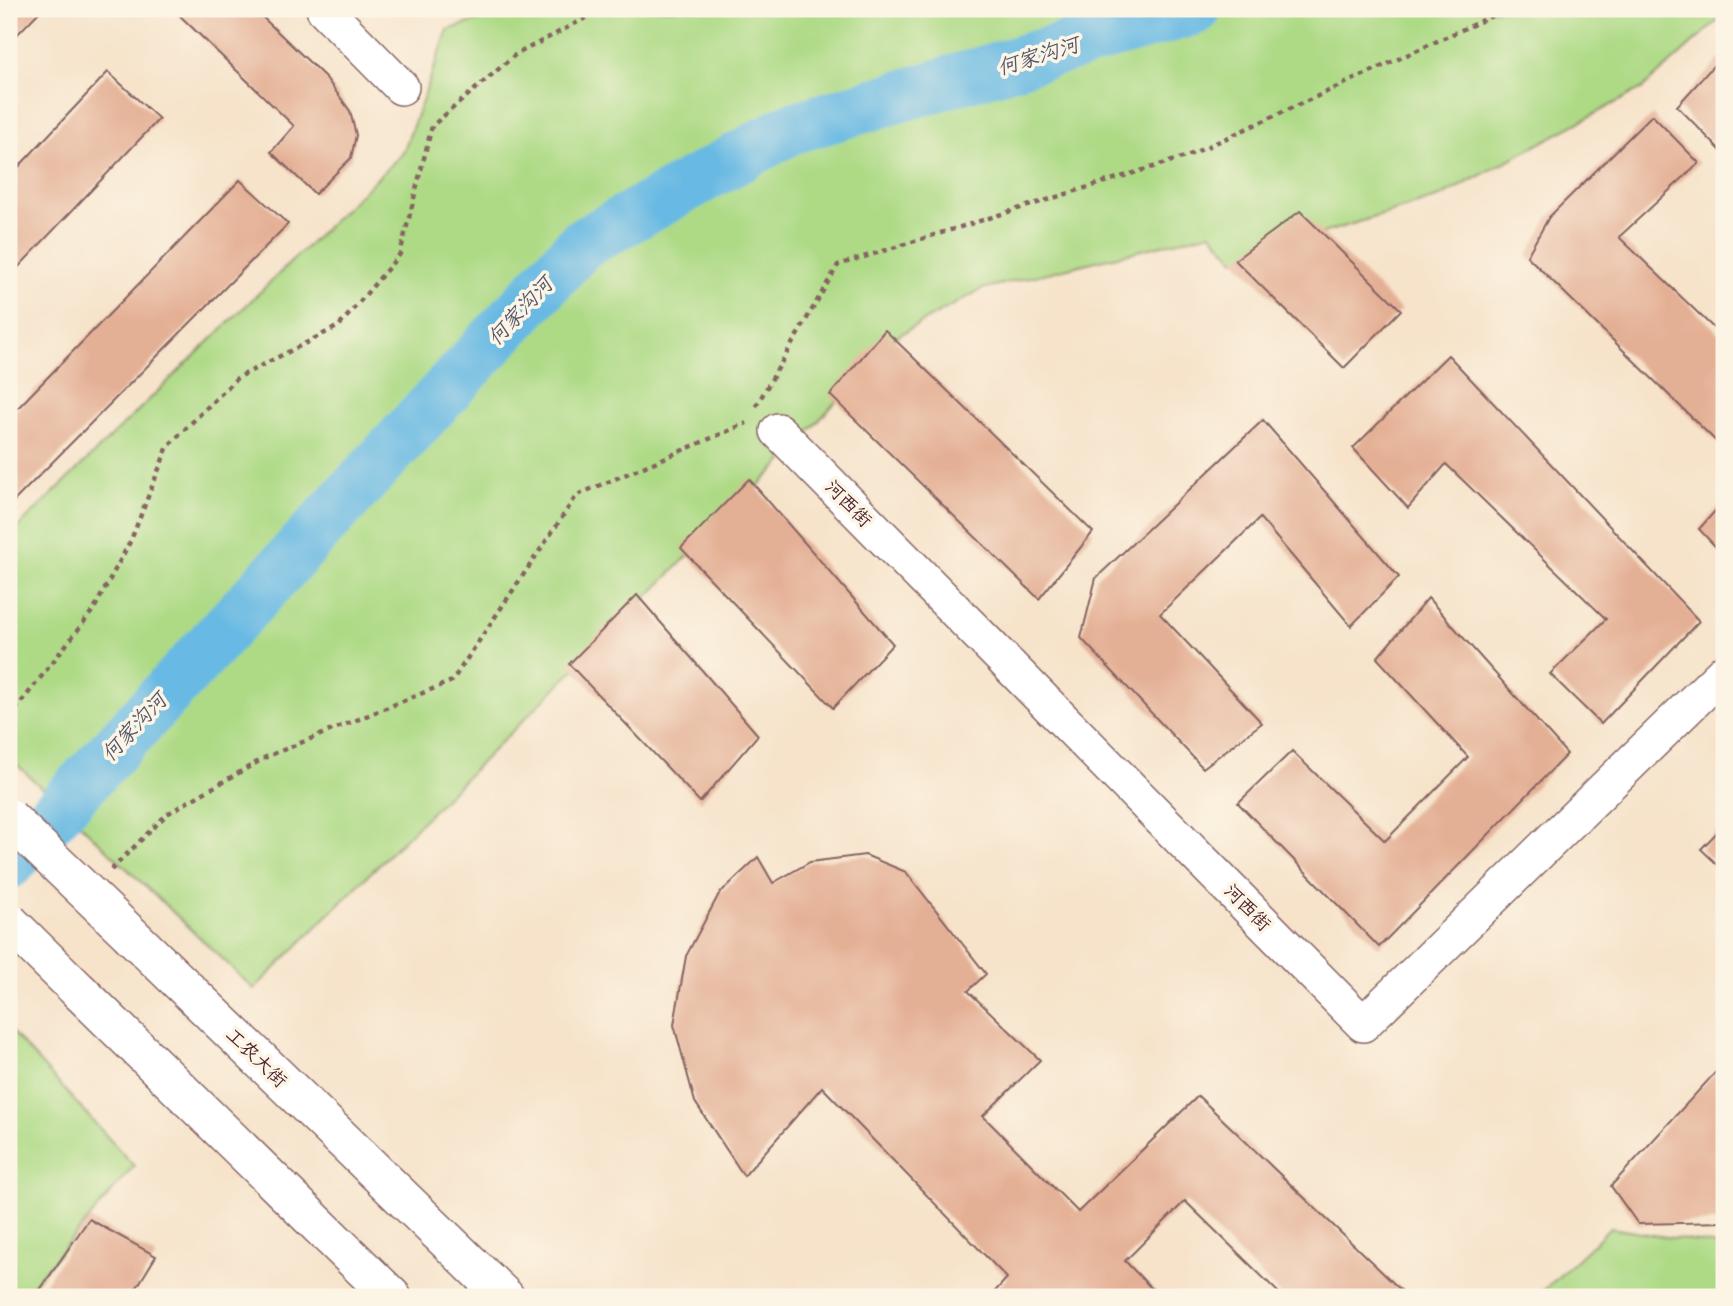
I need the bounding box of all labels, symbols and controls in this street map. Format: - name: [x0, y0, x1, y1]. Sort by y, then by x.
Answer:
- water label: 何家沟河: [993, 28, 1085, 80]
- water label: 何家沟河: [480, 268, 559, 350]
- street label: 河西街: [820, 474, 878, 532]
- water label: 何家沟河: [94, 684, 173, 766]
- street label: 河西街: [1219, 878, 1277, 936]
- street label: 工农大街: [221, 1021, 293, 1092]

